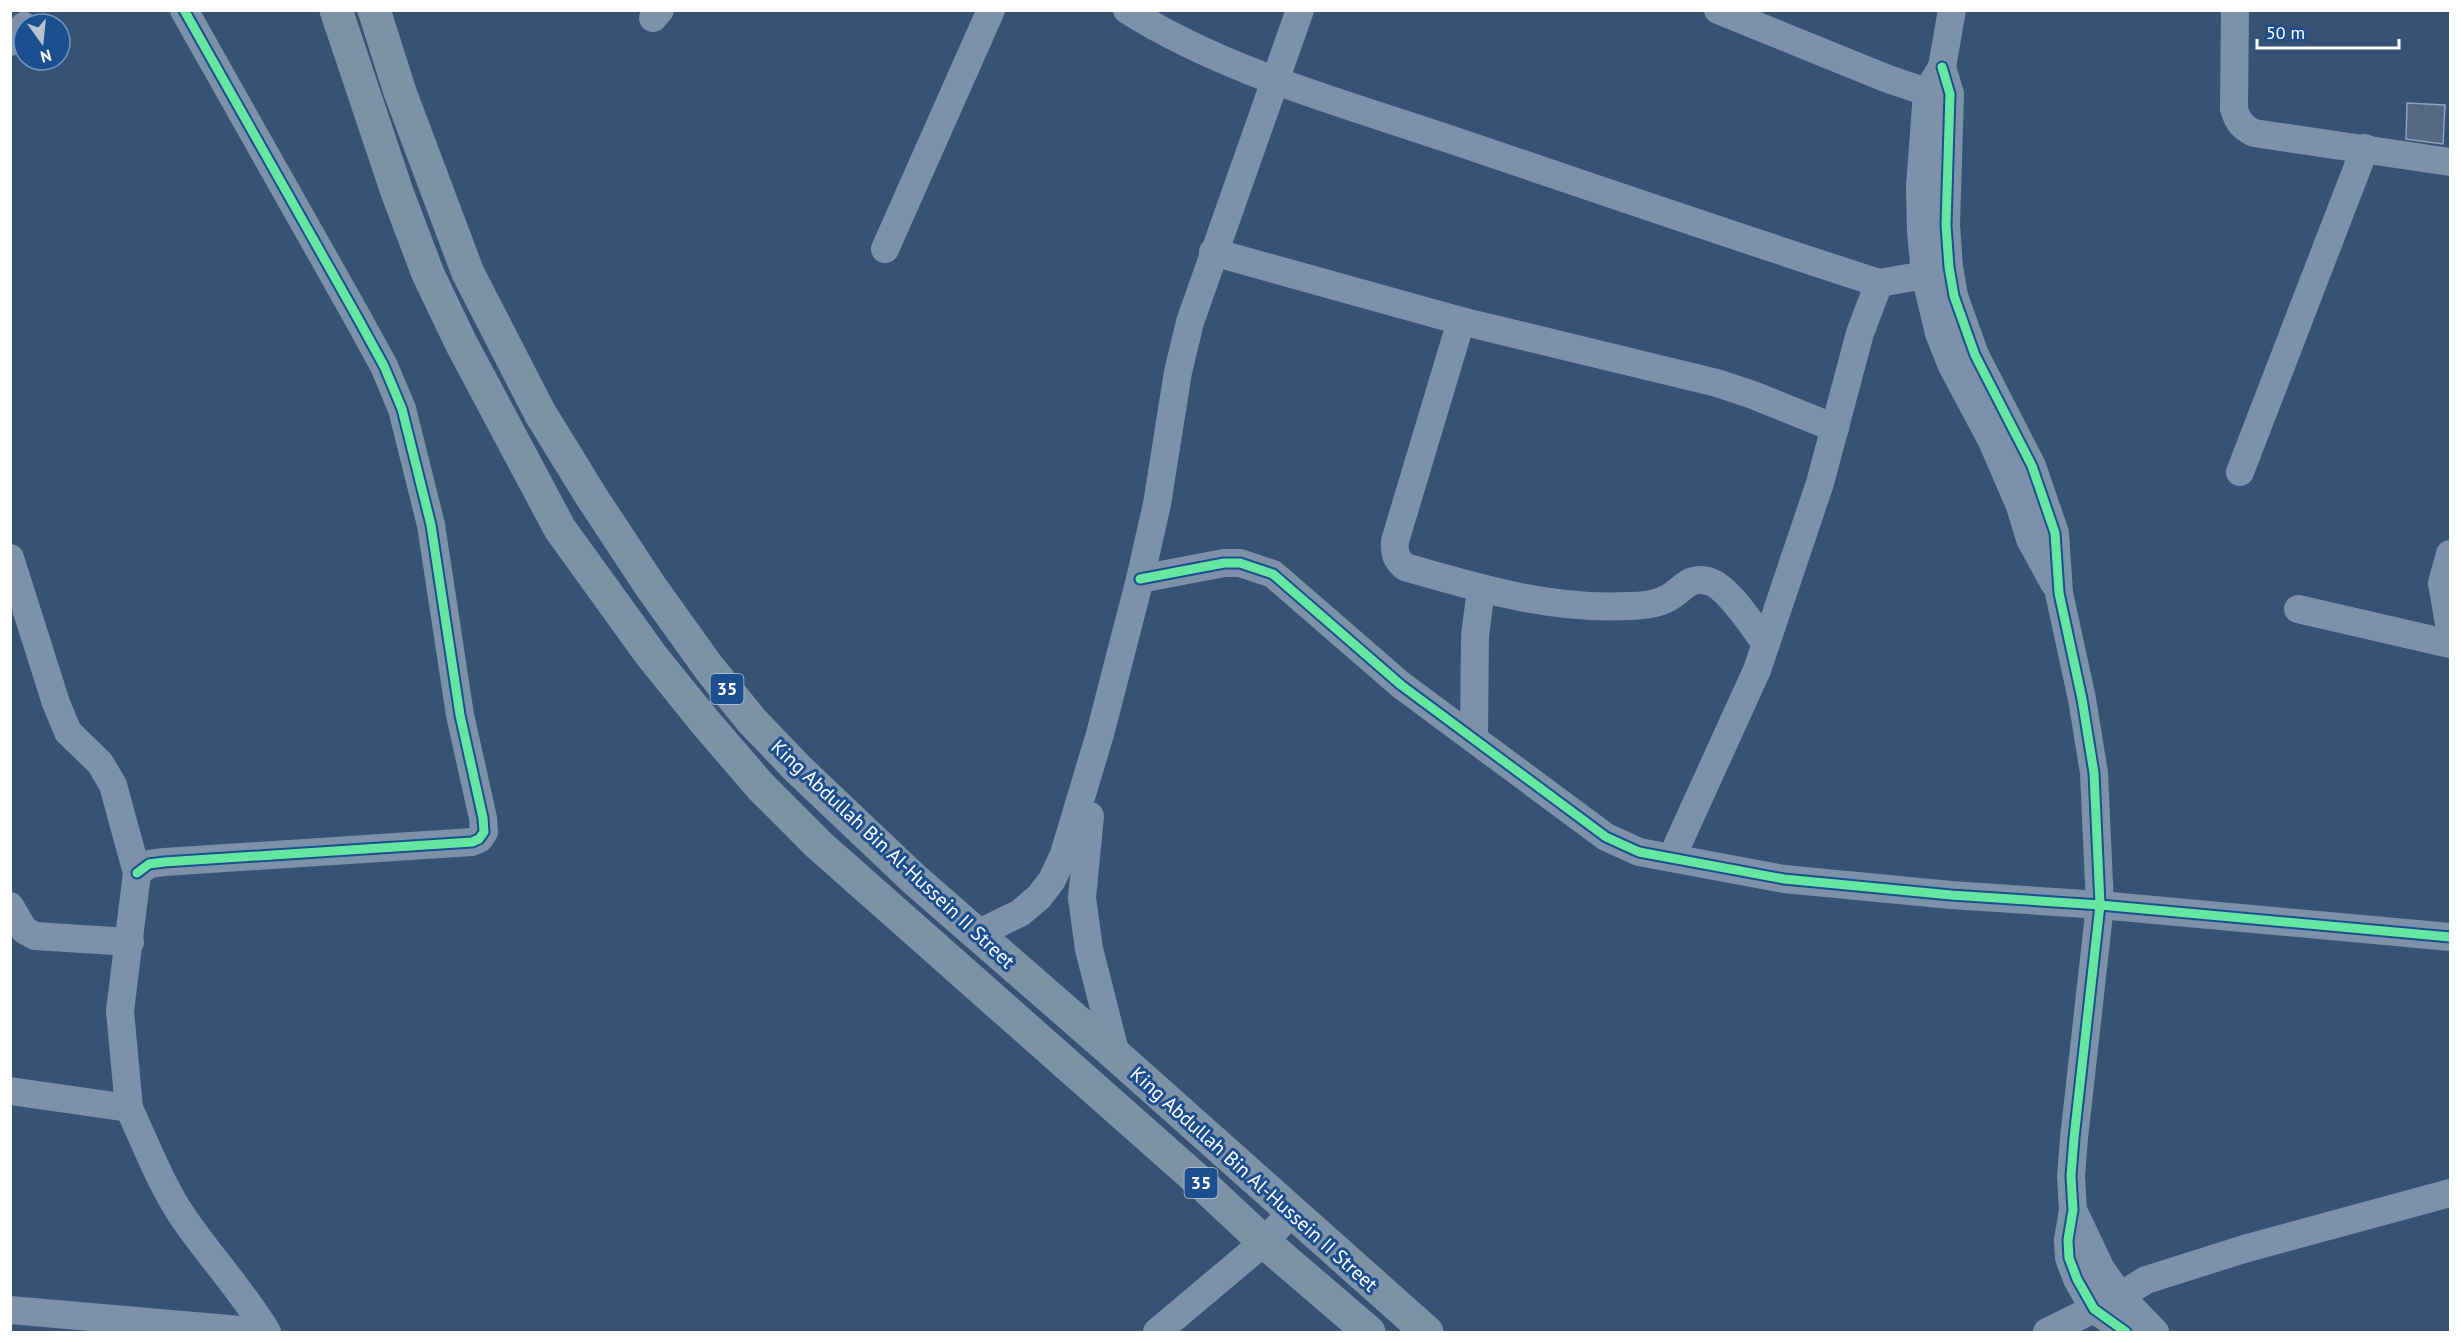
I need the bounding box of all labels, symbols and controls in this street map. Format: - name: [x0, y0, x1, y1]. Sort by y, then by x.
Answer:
- north arrow: [12, 12, 72, 72]
- scale bar: [2257, 12, 2400, 50]
- text: 50 m: [2266, 21, 2305, 44]
- text: N: [38, 45, 54, 68]
- road number: 35: [710, 674, 744, 704]
- street label: King Abdullah Bin Al-Hussein II Street: [766, 734, 1021, 974]
- street label: King Abdullah Bin Al-Hussein II Street: [1125, 1061, 1383, 1297]
- road number: 35: [1184, 1168, 1218, 1198]

